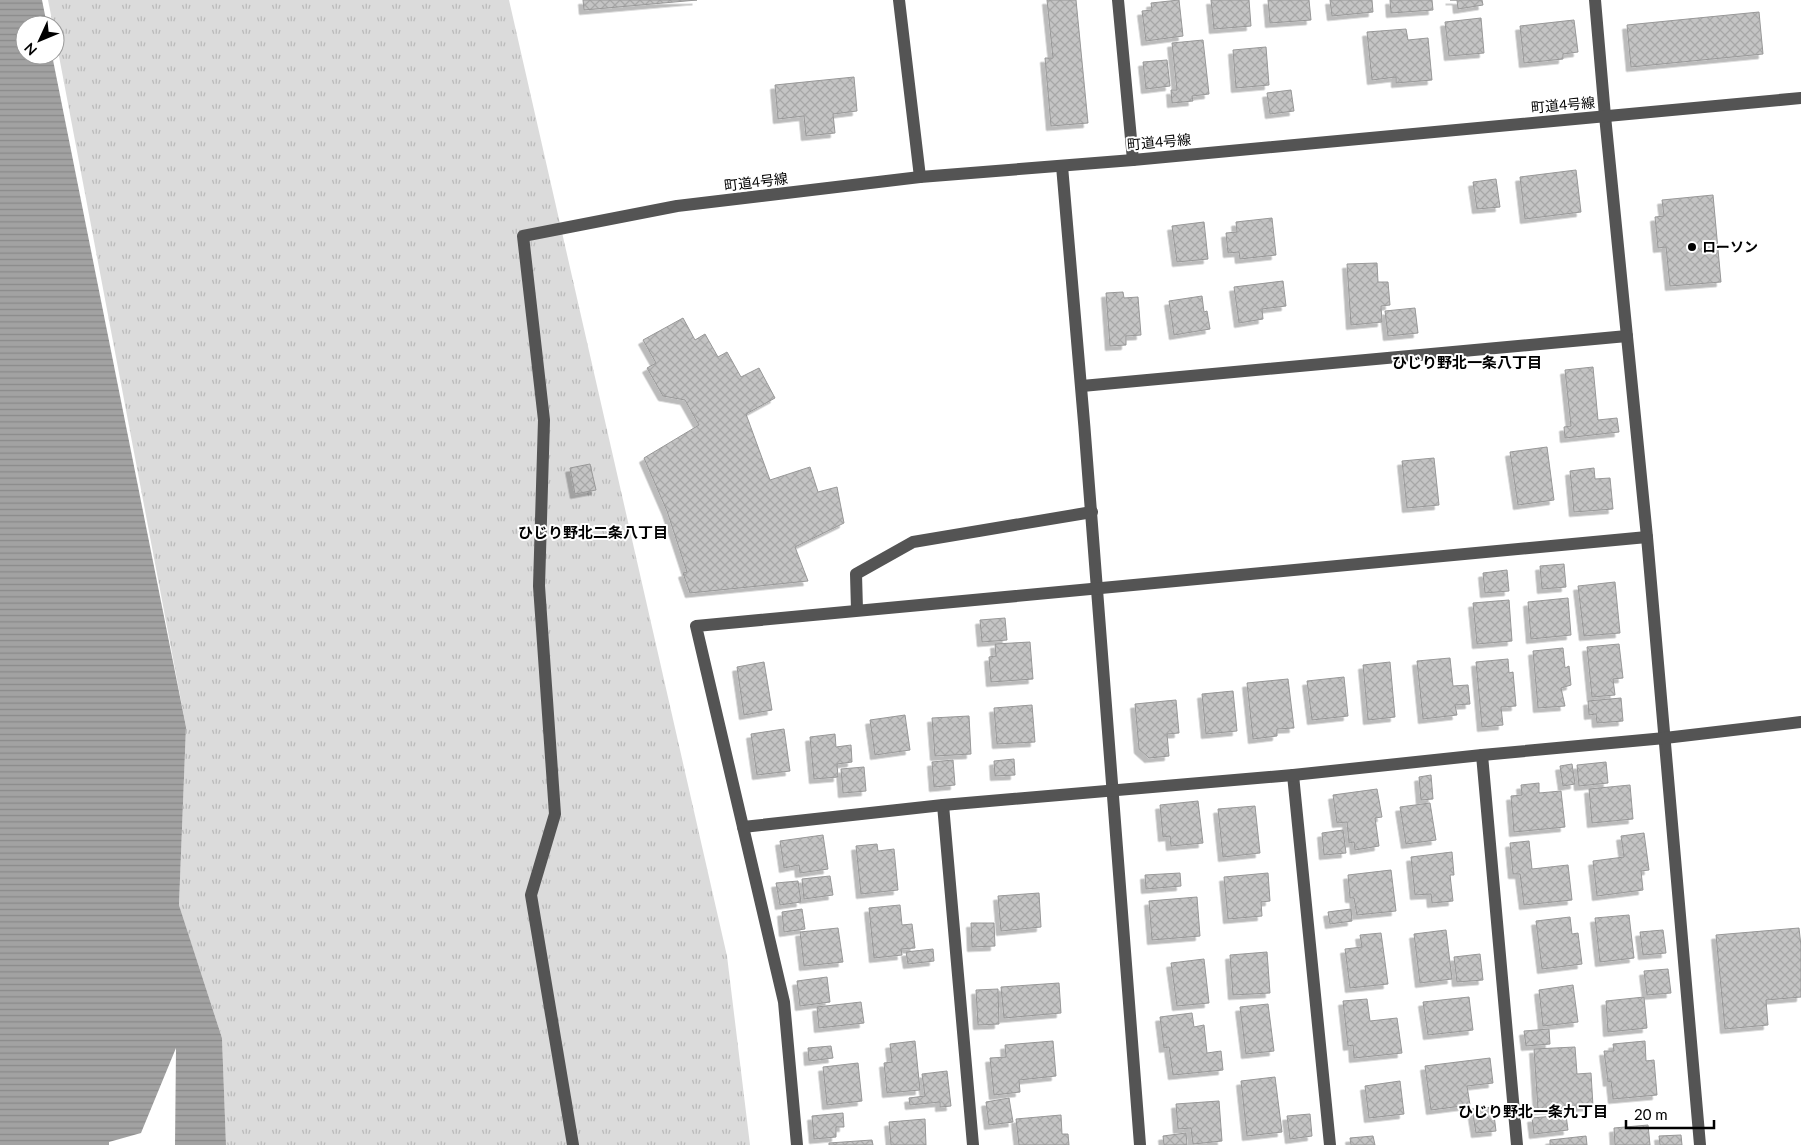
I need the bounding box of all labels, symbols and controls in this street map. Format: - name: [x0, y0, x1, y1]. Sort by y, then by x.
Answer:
- north arrow: [15, 15, 65, 65]
- text: N: [20, 40, 40, 59]
- street label: 町道4号線: [1530, 93, 1596, 116]
- street label: 町道4号線: [1126, 130, 1192, 153]
- street label: 町道4号線: [723, 169, 789, 194]
- place label: ローソン: [1702, 238, 1758, 255]
- marker: ローソン: [1686, 241, 1698, 253]
- district label: ひじり野北一条八丁目: [1392, 353, 1542, 371]
- district label: ひじり野北二条八丁目: [518, 523, 668, 541]
- scale bar: [1626, 1098, 1714, 1130]
- district label: ひじり野北一条九丁目: [1458, 1102, 1608, 1120]
- text: 20 m: [1634, 1105, 1668, 1123]

